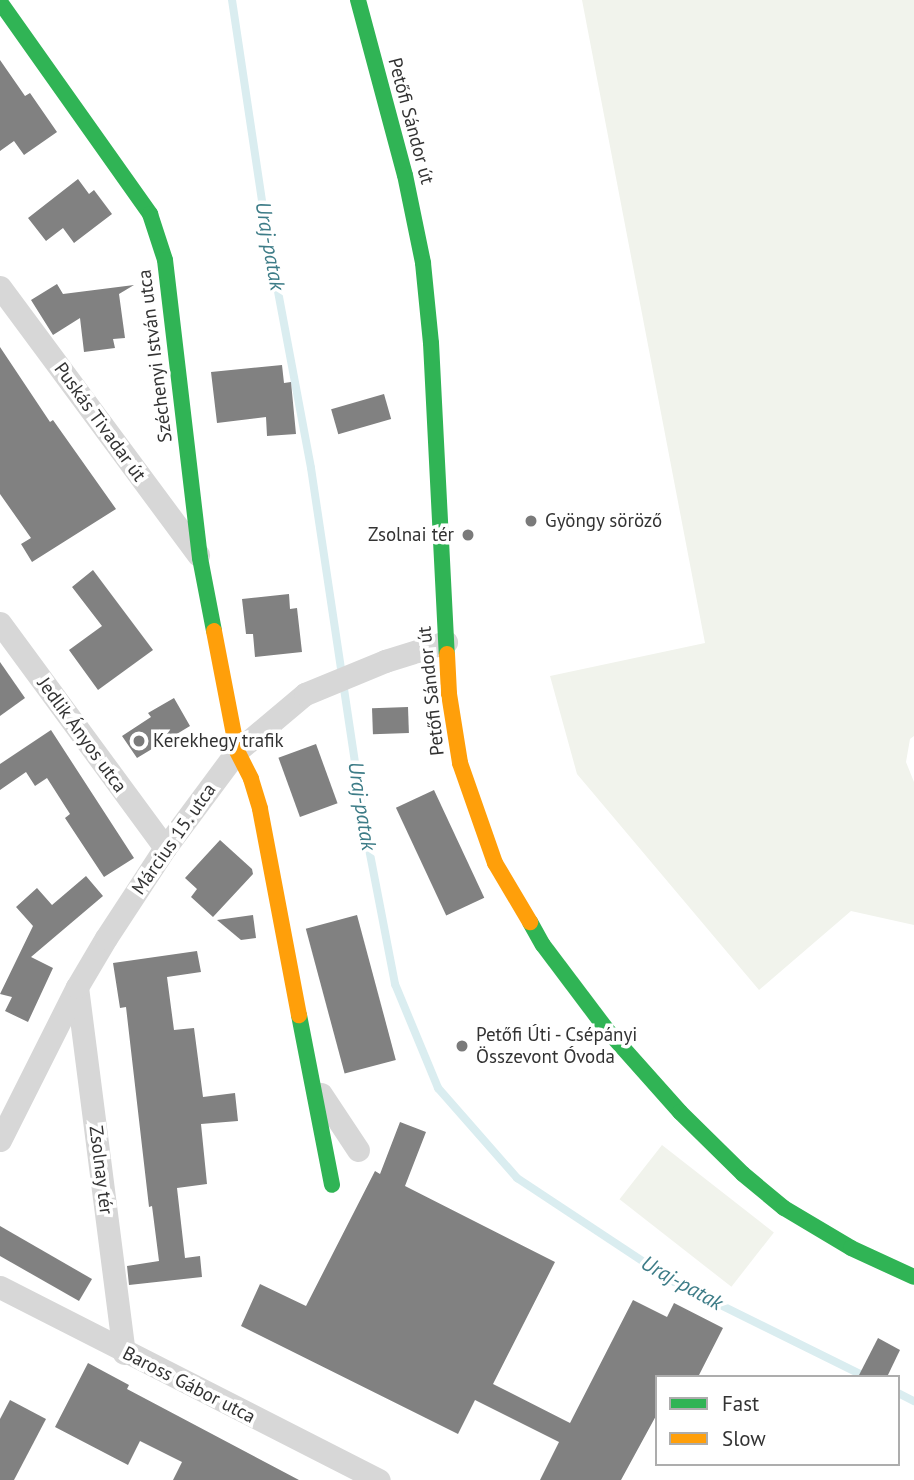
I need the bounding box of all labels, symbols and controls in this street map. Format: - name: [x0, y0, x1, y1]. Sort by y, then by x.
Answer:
- street label: Petőfi Sándor út: [383, 55, 439, 187]
- water label: Uraj-patak: [250, 200, 290, 292]
- street label: Széchenyi István utca: [133, 268, 177, 444]
- street label: Puskás Tivadar út: [49, 358, 151, 486]
- place label: Gyöngy söröző: [545, 510, 663, 532]
- marker: Gyöngy söröző: [523, 513, 539, 529]
- place label: Zsolnai tér: [368, 524, 454, 546]
- marker: Zsolnai tér: [460, 527, 476, 543]
- street label: Petőfi Sándor út: [413, 625, 449, 757]
- street label: Jedlik Ányos utca: [32, 672, 132, 798]
- place label: Kerekhegy trafik: [153, 730, 284, 752]
- marker: Kerekhegy trafik: [131, 733, 147, 749]
- water label: Uraj-patak: [343, 760, 381, 852]
- street label: Március 15. utca: [127, 778, 221, 900]
- place label: Petőfi Úti - Csépányi Összevont Óvoda: [476, 1024, 640, 1068]
- marker: Petőfi Úti - Csépányi Összevont Óvoda: [454, 1038, 470, 1054]
- street label: Zsolnay tér: [84, 1124, 118, 1216]
- water label: Uraj-patak: [637, 1250, 727, 1316]
- street label: Baross Gábor utca: [119, 1342, 259, 1428]
- legend: [655, 1375, 900, 1466]
- text: Fast: [722, 1390, 759, 1417]
- text: Slow: [722, 1425, 766, 1452]

